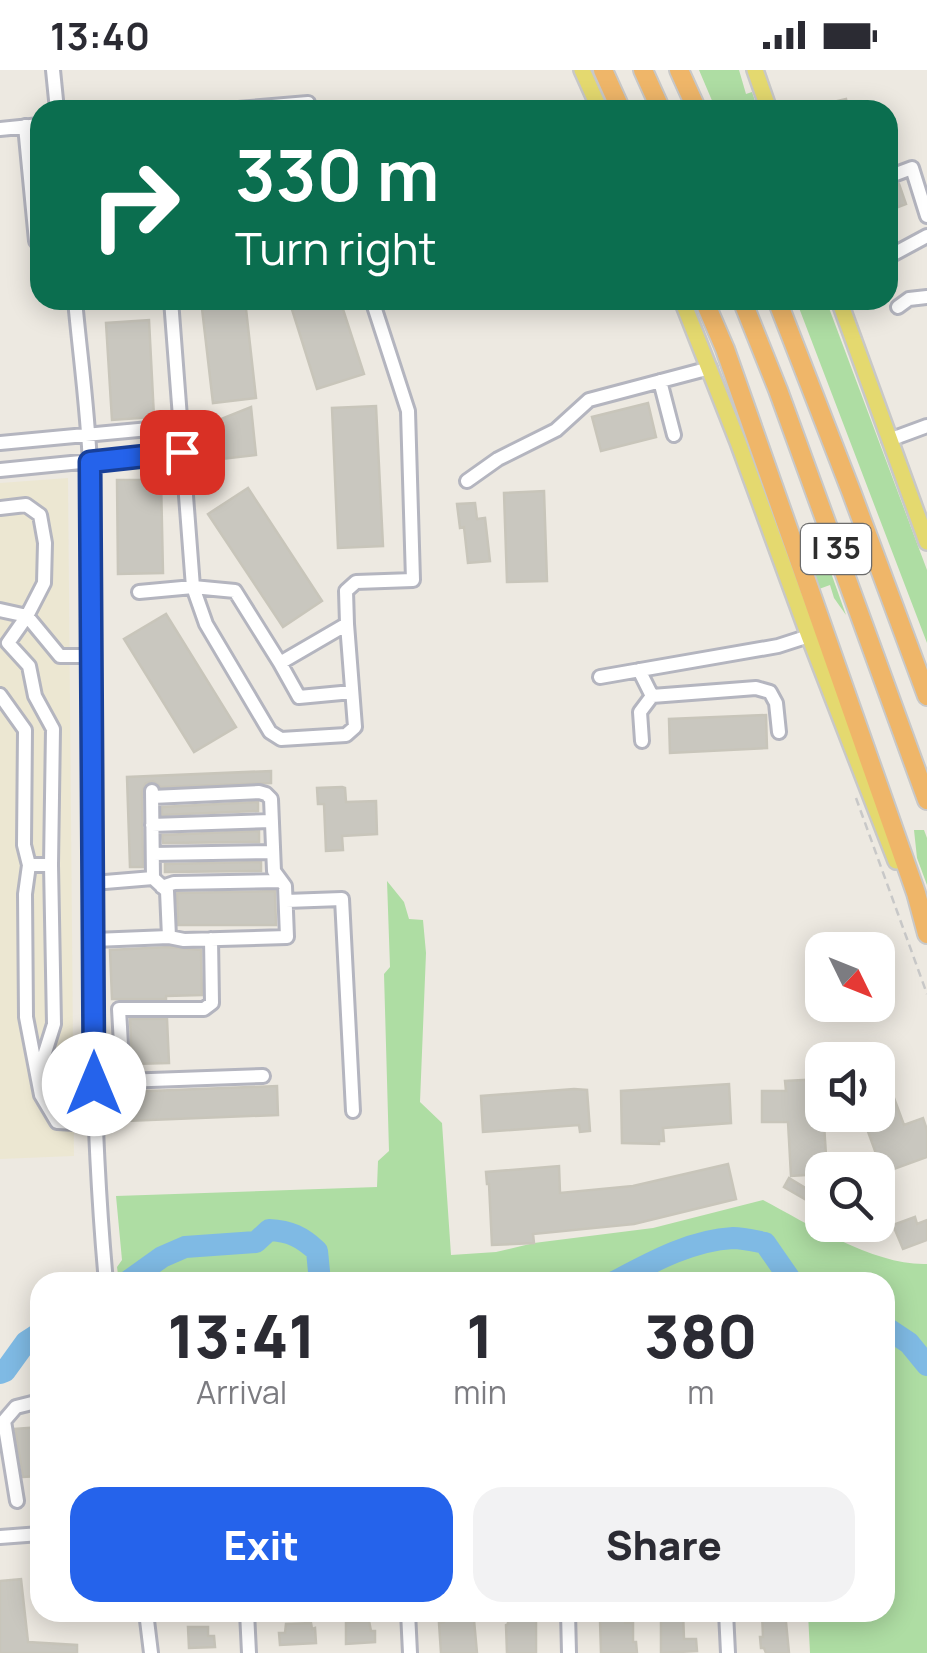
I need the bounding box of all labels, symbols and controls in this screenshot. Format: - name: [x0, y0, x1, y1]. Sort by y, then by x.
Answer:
- text: 13:40: [50, 9, 150, 61]
- text: 330 m: [235, 126, 439, 222]
- icon: right: [70, 140, 200, 270]
- text: Turn right: [235, 217, 436, 279]
- pin: [140, 410, 225, 495]
- icon: arrive: [155, 425, 210, 480]
- road number: I 35: [801, 524, 871, 574]
- north arrow: [805, 932, 895, 1022]
- map controls: [805, 932, 895, 1242]
- position arrow: [42, 1032, 146, 1136]
- button: sound: [805, 1042, 895, 1132]
- button: search: [805, 1152, 895, 1242]
- text: 13:41: [167, 1294, 316, 1376]
- text: 1: [466, 1294, 494, 1376]
- text: 380: [644, 1294, 758, 1376]
- text: Arrival: [196, 1370, 287, 1414]
- text: min: [453, 1370, 507, 1414]
- text: m: [687, 1370, 714, 1414]
- button: Exit: [70, 1487, 453, 1602]
- button: Share: [473, 1487, 855, 1602]

